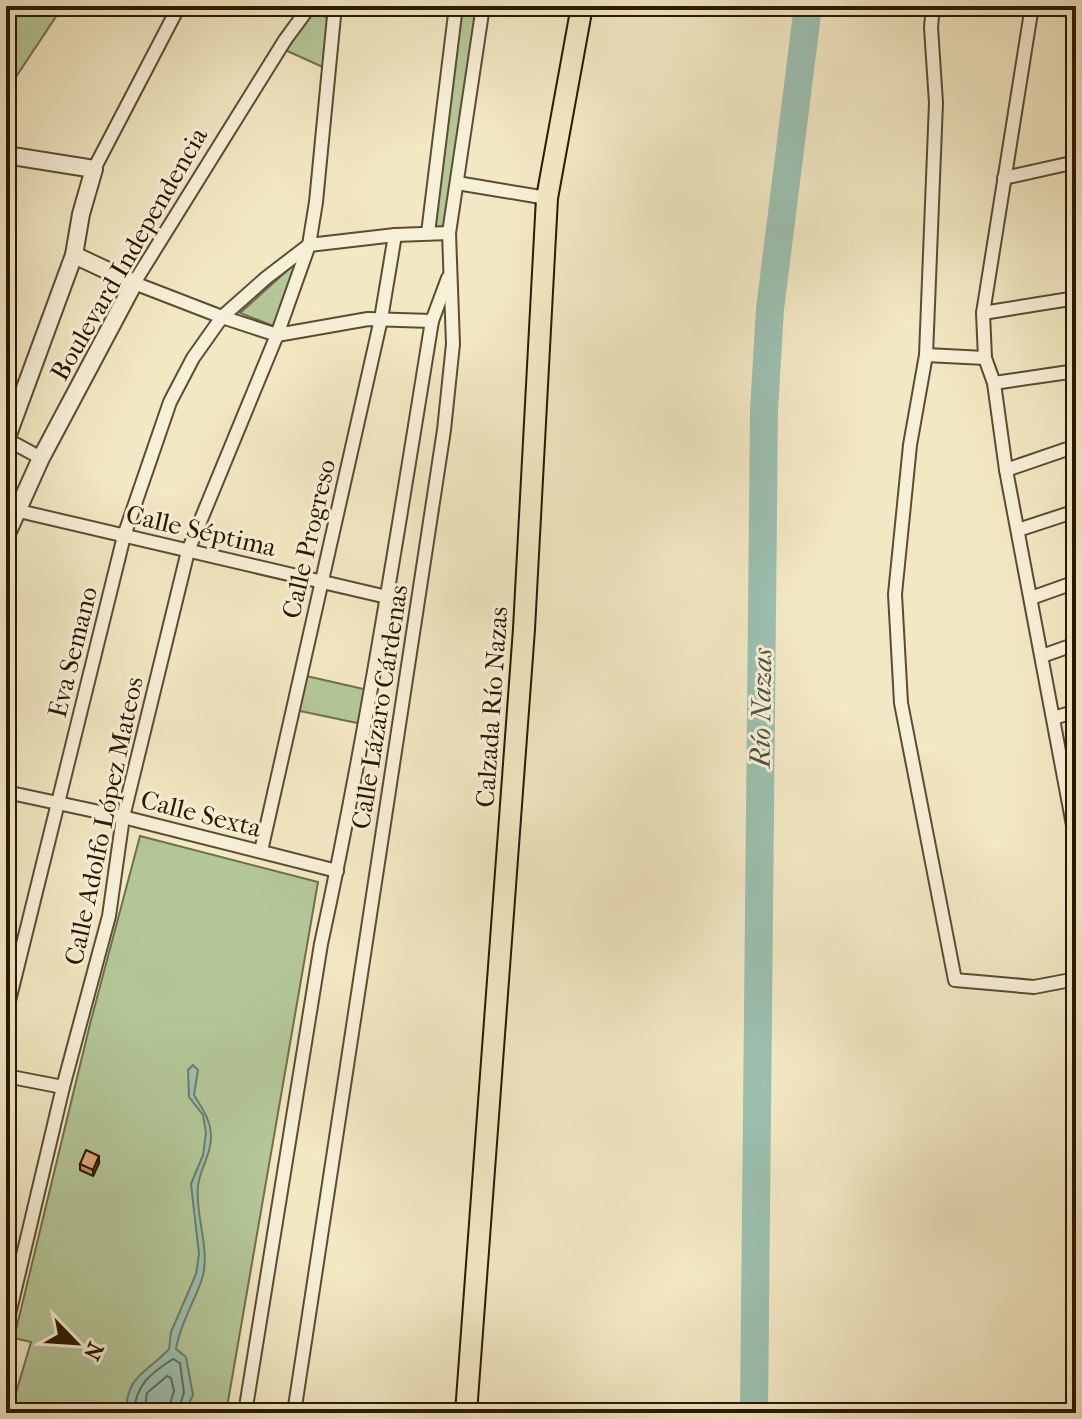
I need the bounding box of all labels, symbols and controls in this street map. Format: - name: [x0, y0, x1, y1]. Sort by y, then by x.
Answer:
- street label: Boulevard Independencia: [44, 121, 215, 386]
- street label: Calle Progreso: [276, 456, 342, 622]
- street label: Calle Séptima: [123, 499, 280, 564]
- street label: Eva Semano: [42, 583, 104, 721]
- street label: Calle Lázaro Cárdenas: [345, 583, 415, 831]
- street label: Calzada Río Nazas: [470, 605, 514, 809]
- water label: Río Nazas: [743, 647, 779, 770]
- street label: Calle Adolfo López Mateos: [58, 674, 150, 968]
- street label: Calle Sexta: [138, 784, 265, 844]
- north arrow: [36, 1303, 116, 1383]
- text: N: [78, 1338, 109, 1364]

